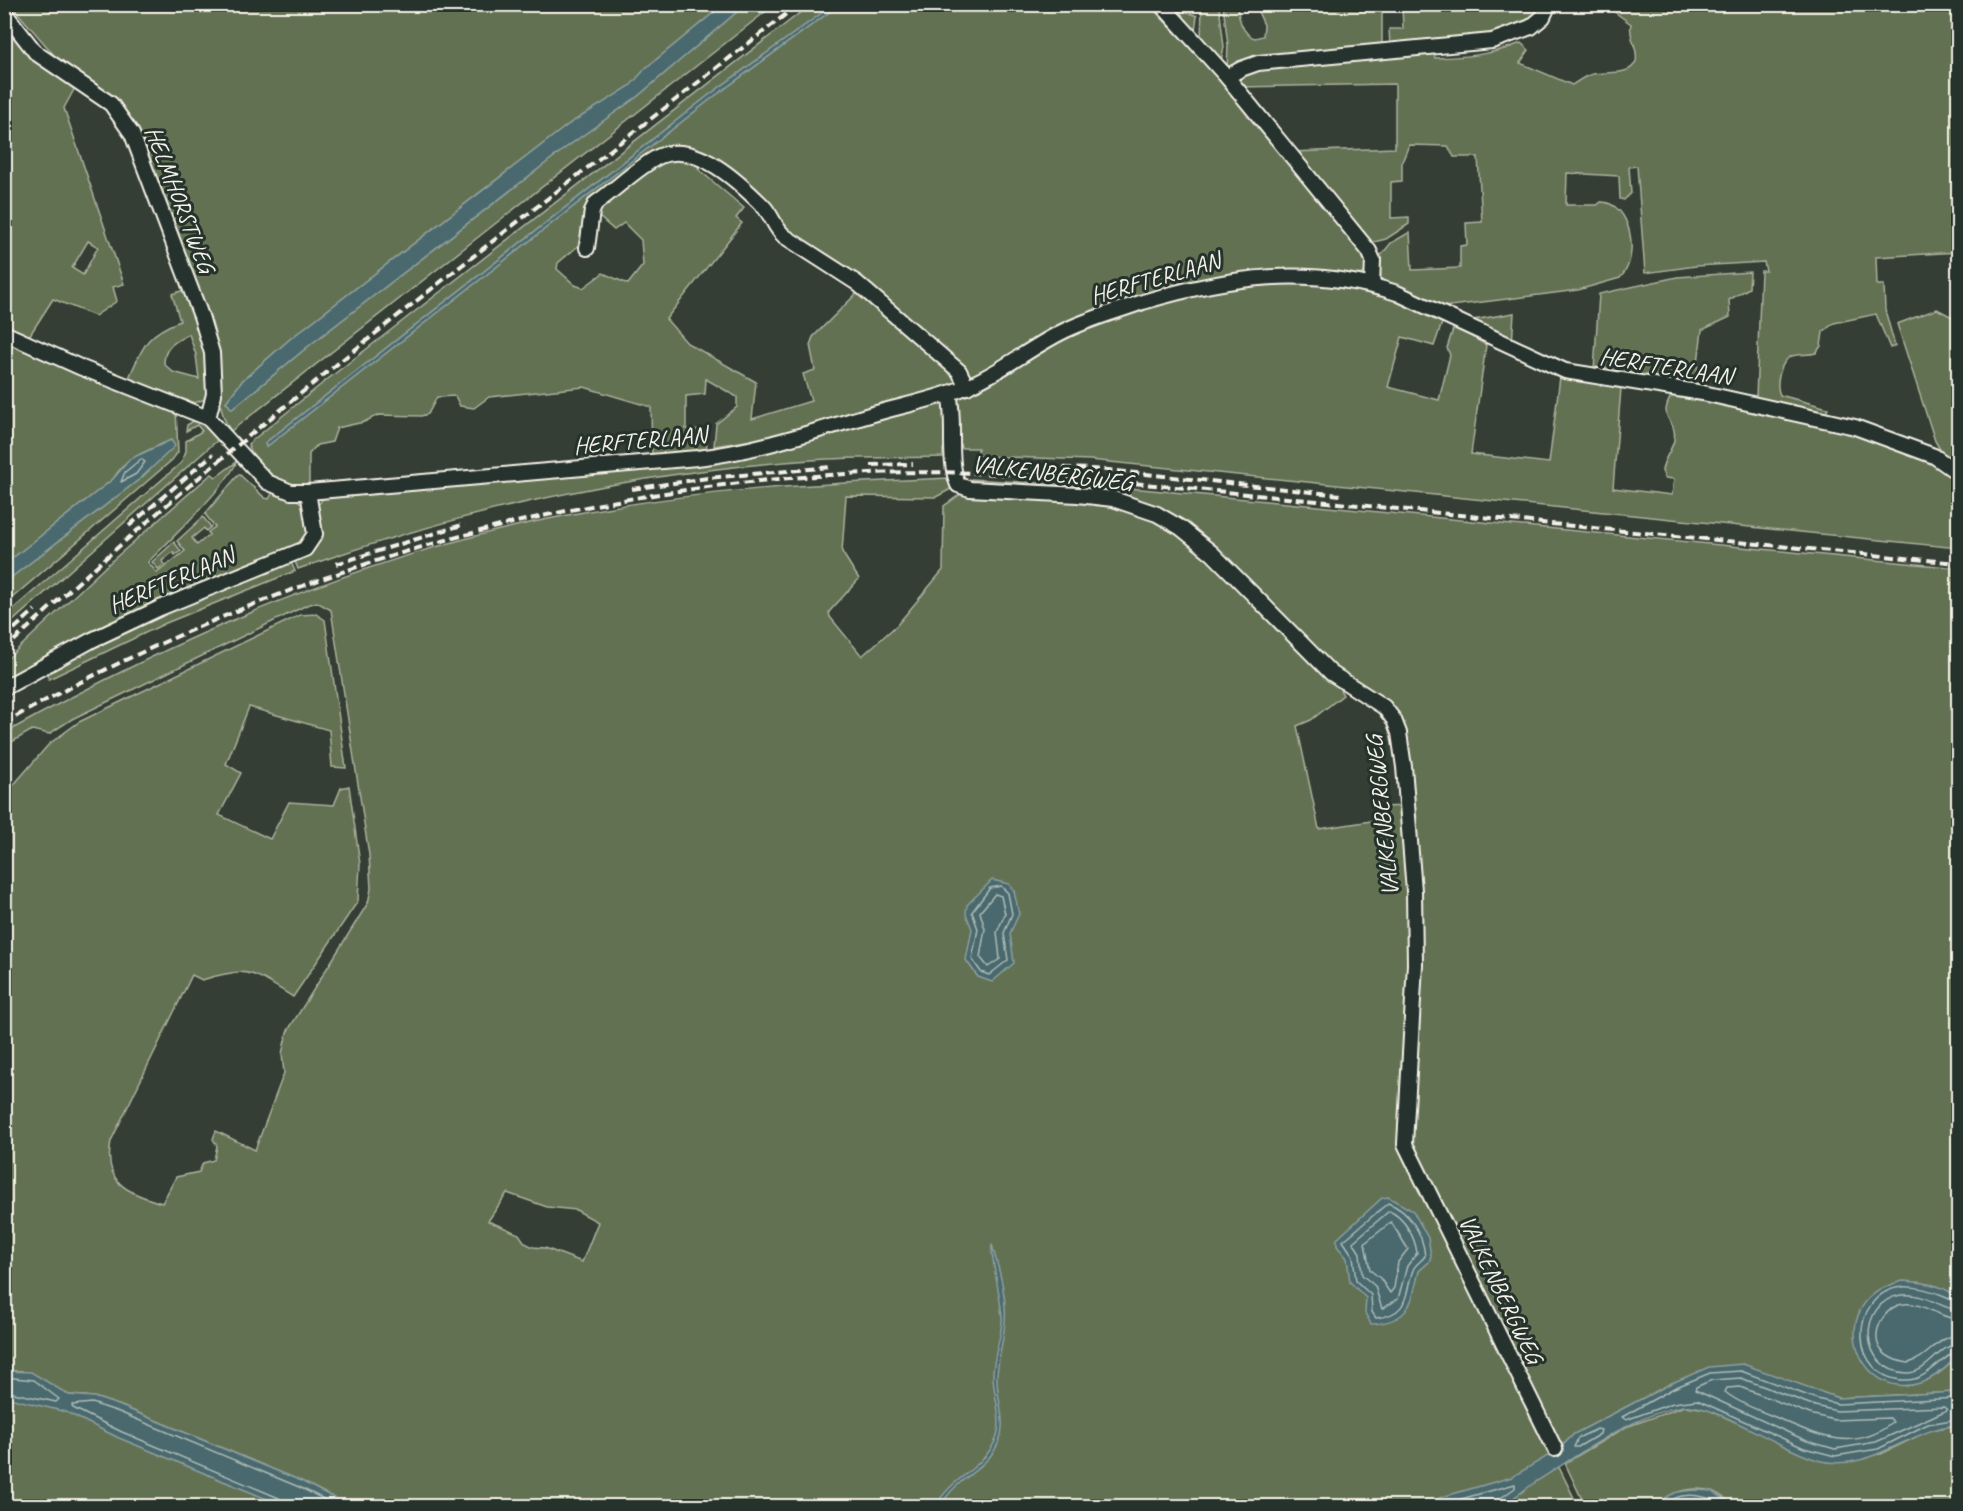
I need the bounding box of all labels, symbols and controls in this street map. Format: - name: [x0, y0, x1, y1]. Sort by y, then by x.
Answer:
- street label: HELMHORSTWEG: [138, 122, 223, 279]
- street label: HERFTERLAAN: [1087, 244, 1227, 311]
- street label: HERFTERLAAN: [1598, 341, 1738, 392]
- street label: HERFTERLAAN: [572, 419, 711, 461]
- street label: VALKENBERGWEG: [970, 448, 1137, 498]
- street label: HERFTERLAAN: [104, 539, 242, 620]
- street label: VALKENBERGWEG: [1358, 731, 1405, 898]
- street label: VALKENBERGWEG: [1452, 1210, 1551, 1371]

